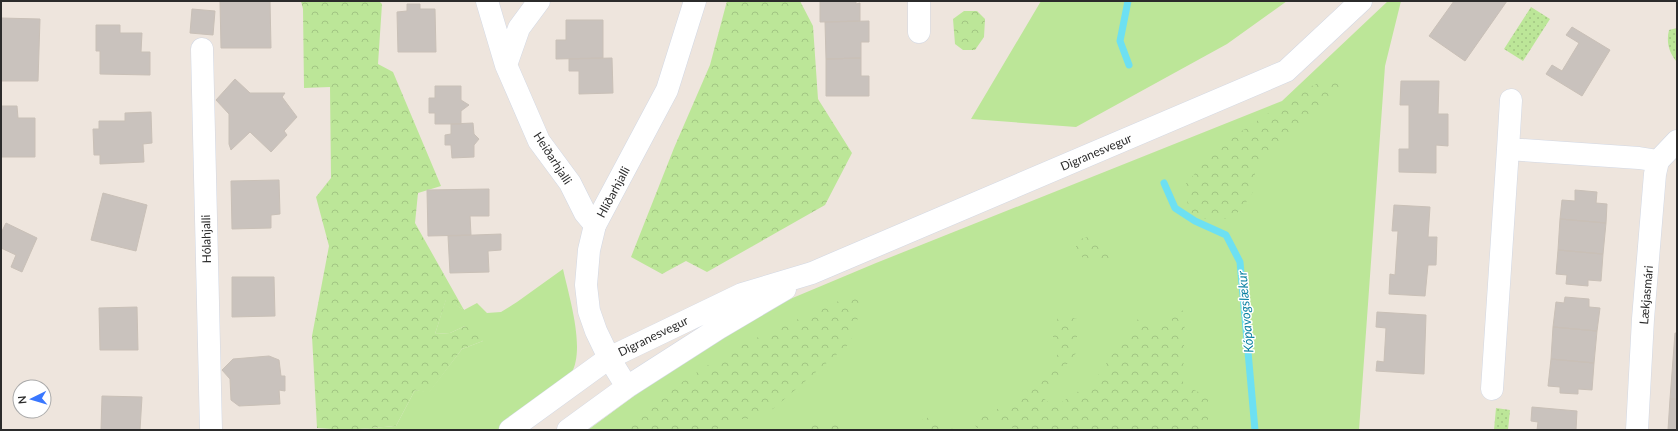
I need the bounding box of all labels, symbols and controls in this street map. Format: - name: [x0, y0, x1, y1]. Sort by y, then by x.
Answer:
- street label: Heiðarhjalli: [531, 129, 576, 187]
- street label: Digranesvegur: [1058, 130, 1135, 174]
- street label: Hlíðarhjalli: [593, 164, 633, 220]
- street label: Hólahjalli: [198, 214, 214, 263]
- street label: Lækjasmári: [1636, 265, 1656, 325]
- water label: Kópavogslækur: [1233, 270, 1257, 354]
- street label: Digranesvegur: [615, 312, 691, 359]
- north arrow: [12, 379, 52, 419]
- text: N: [15, 395, 28, 405]

